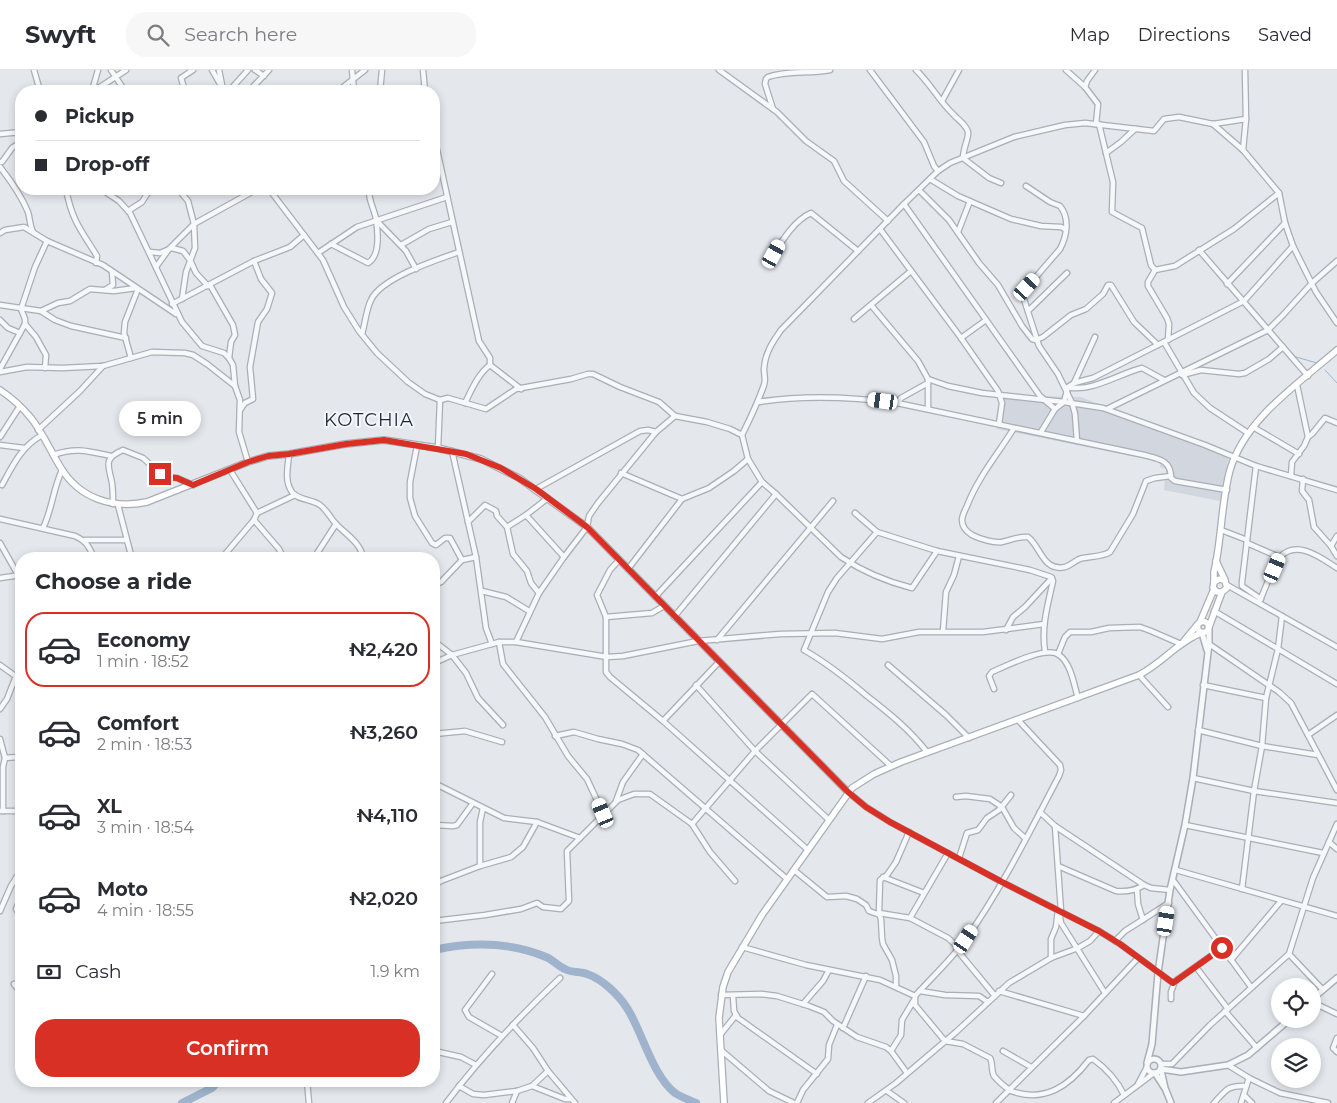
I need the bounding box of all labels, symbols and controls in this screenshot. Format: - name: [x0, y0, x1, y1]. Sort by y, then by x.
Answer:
- search box: [126, 12, 476, 57]
- text: Swyft: [25, 20, 96, 49]
- icon: search: [144, 21, 172, 49]
- text: Search here: [184, 23, 297, 46]
- text: Map: [1070, 24, 1110, 46]
- text: Directions: [1138, 24, 1230, 46]
- text: Saved: [1258, 24, 1312, 46]
- text: Pickup: [65, 105, 134, 128]
- text: Drop-off: [65, 153, 149, 176]
- car: [760, 237, 787, 271]
- car: [1011, 271, 1042, 303]
- car: [867, 391, 898, 411]
- callout: 5 min: [119, 402, 201, 436]
- text: 5 min: [137, 409, 183, 428]
- district label: KOTCHIA: [324, 409, 414, 431]
- route end: [149, 463, 171, 485]
- car: [1262, 551, 1287, 585]
- text: Choose a ride: [35, 568, 192, 595]
- icon: car: [37, 627, 82, 672]
- text: Economy: [97, 629, 190, 652]
- text: ₦2,420: [349, 638, 418, 661]
- text: 1 min · 18:52: [97, 652, 189, 671]
- icon: car: [37, 710, 82, 755]
- text: Comfort: [97, 712, 179, 735]
- text: ₦3,260: [349, 721, 418, 744]
- text: 2 min · 18:53: [97, 735, 192, 754]
- icon: car: [37, 793, 82, 838]
- text: XL: [97, 795, 122, 818]
- car: [590, 796, 615, 830]
- text: ₦4,110: [356, 804, 418, 827]
- text: 3 min · 18:54: [97, 818, 194, 837]
- icon: car: [37, 876, 82, 921]
- text: Moto: [97, 878, 148, 901]
- text: ₦2,020: [349, 887, 418, 910]
- text: 4 min · 18:55: [97, 901, 194, 920]
- car: [1156, 905, 1175, 937]
- car: [951, 922, 980, 956]
- route start: [1211, 937, 1233, 959]
- icon: cash: [35, 958, 63, 986]
- text: Cash: [75, 960, 122, 983]
- text: 1.9 km: [370, 962, 420, 981]
- map controls: [1271, 978, 1321, 1088]
- button: locate: [1271, 978, 1321, 1028]
- button: Confirm: [35, 1019, 420, 1077]
- button: layers: [1271, 1038, 1321, 1088]

